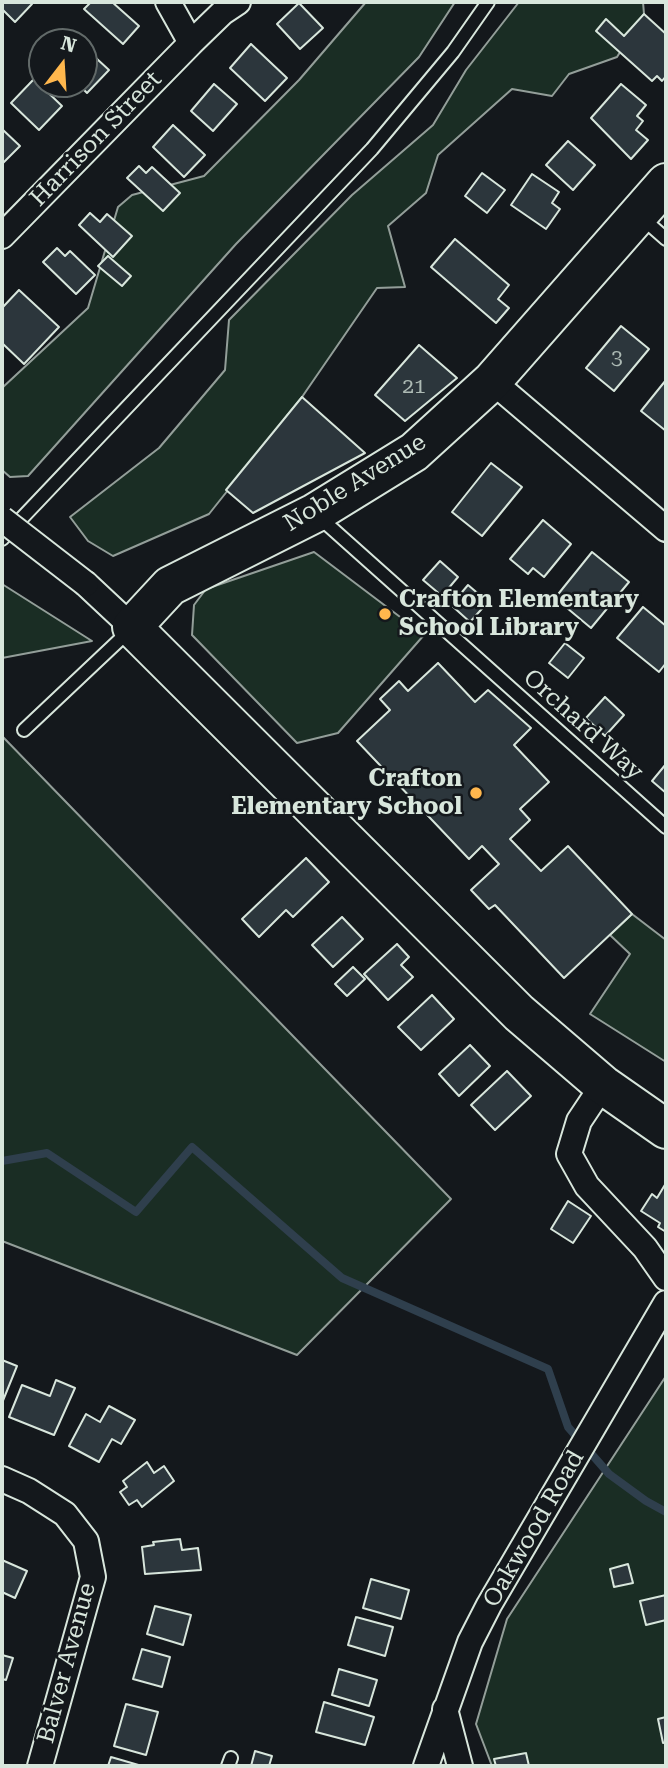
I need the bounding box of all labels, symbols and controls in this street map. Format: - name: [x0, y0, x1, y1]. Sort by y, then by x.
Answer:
- north arrow: [28, 28, 98, 98]
- text: N: [58, 31, 79, 57]
- street label: Harrison Street: [24, 65, 168, 213]
- house number: 3: [611, 345, 623, 371]
- house number: 21: [402, 374, 426, 400]
- street label: Noble Avenue: [279, 428, 431, 538]
- place label: Crafton Elementary School Library: [399, 586, 639, 642]
- marker: Crafton Elementary School Library: [377, 606, 393, 622]
- street label: Orchard Way: [517, 664, 649, 786]
- place label: Crafton Elementary School: [231, 765, 462, 821]
- marker: Crafton Elementary School: [468, 785, 484, 801]
- street label: Oakwood Road: [477, 1445, 591, 1613]
- street label: Balver Avenue: [32, 1580, 102, 1746]

